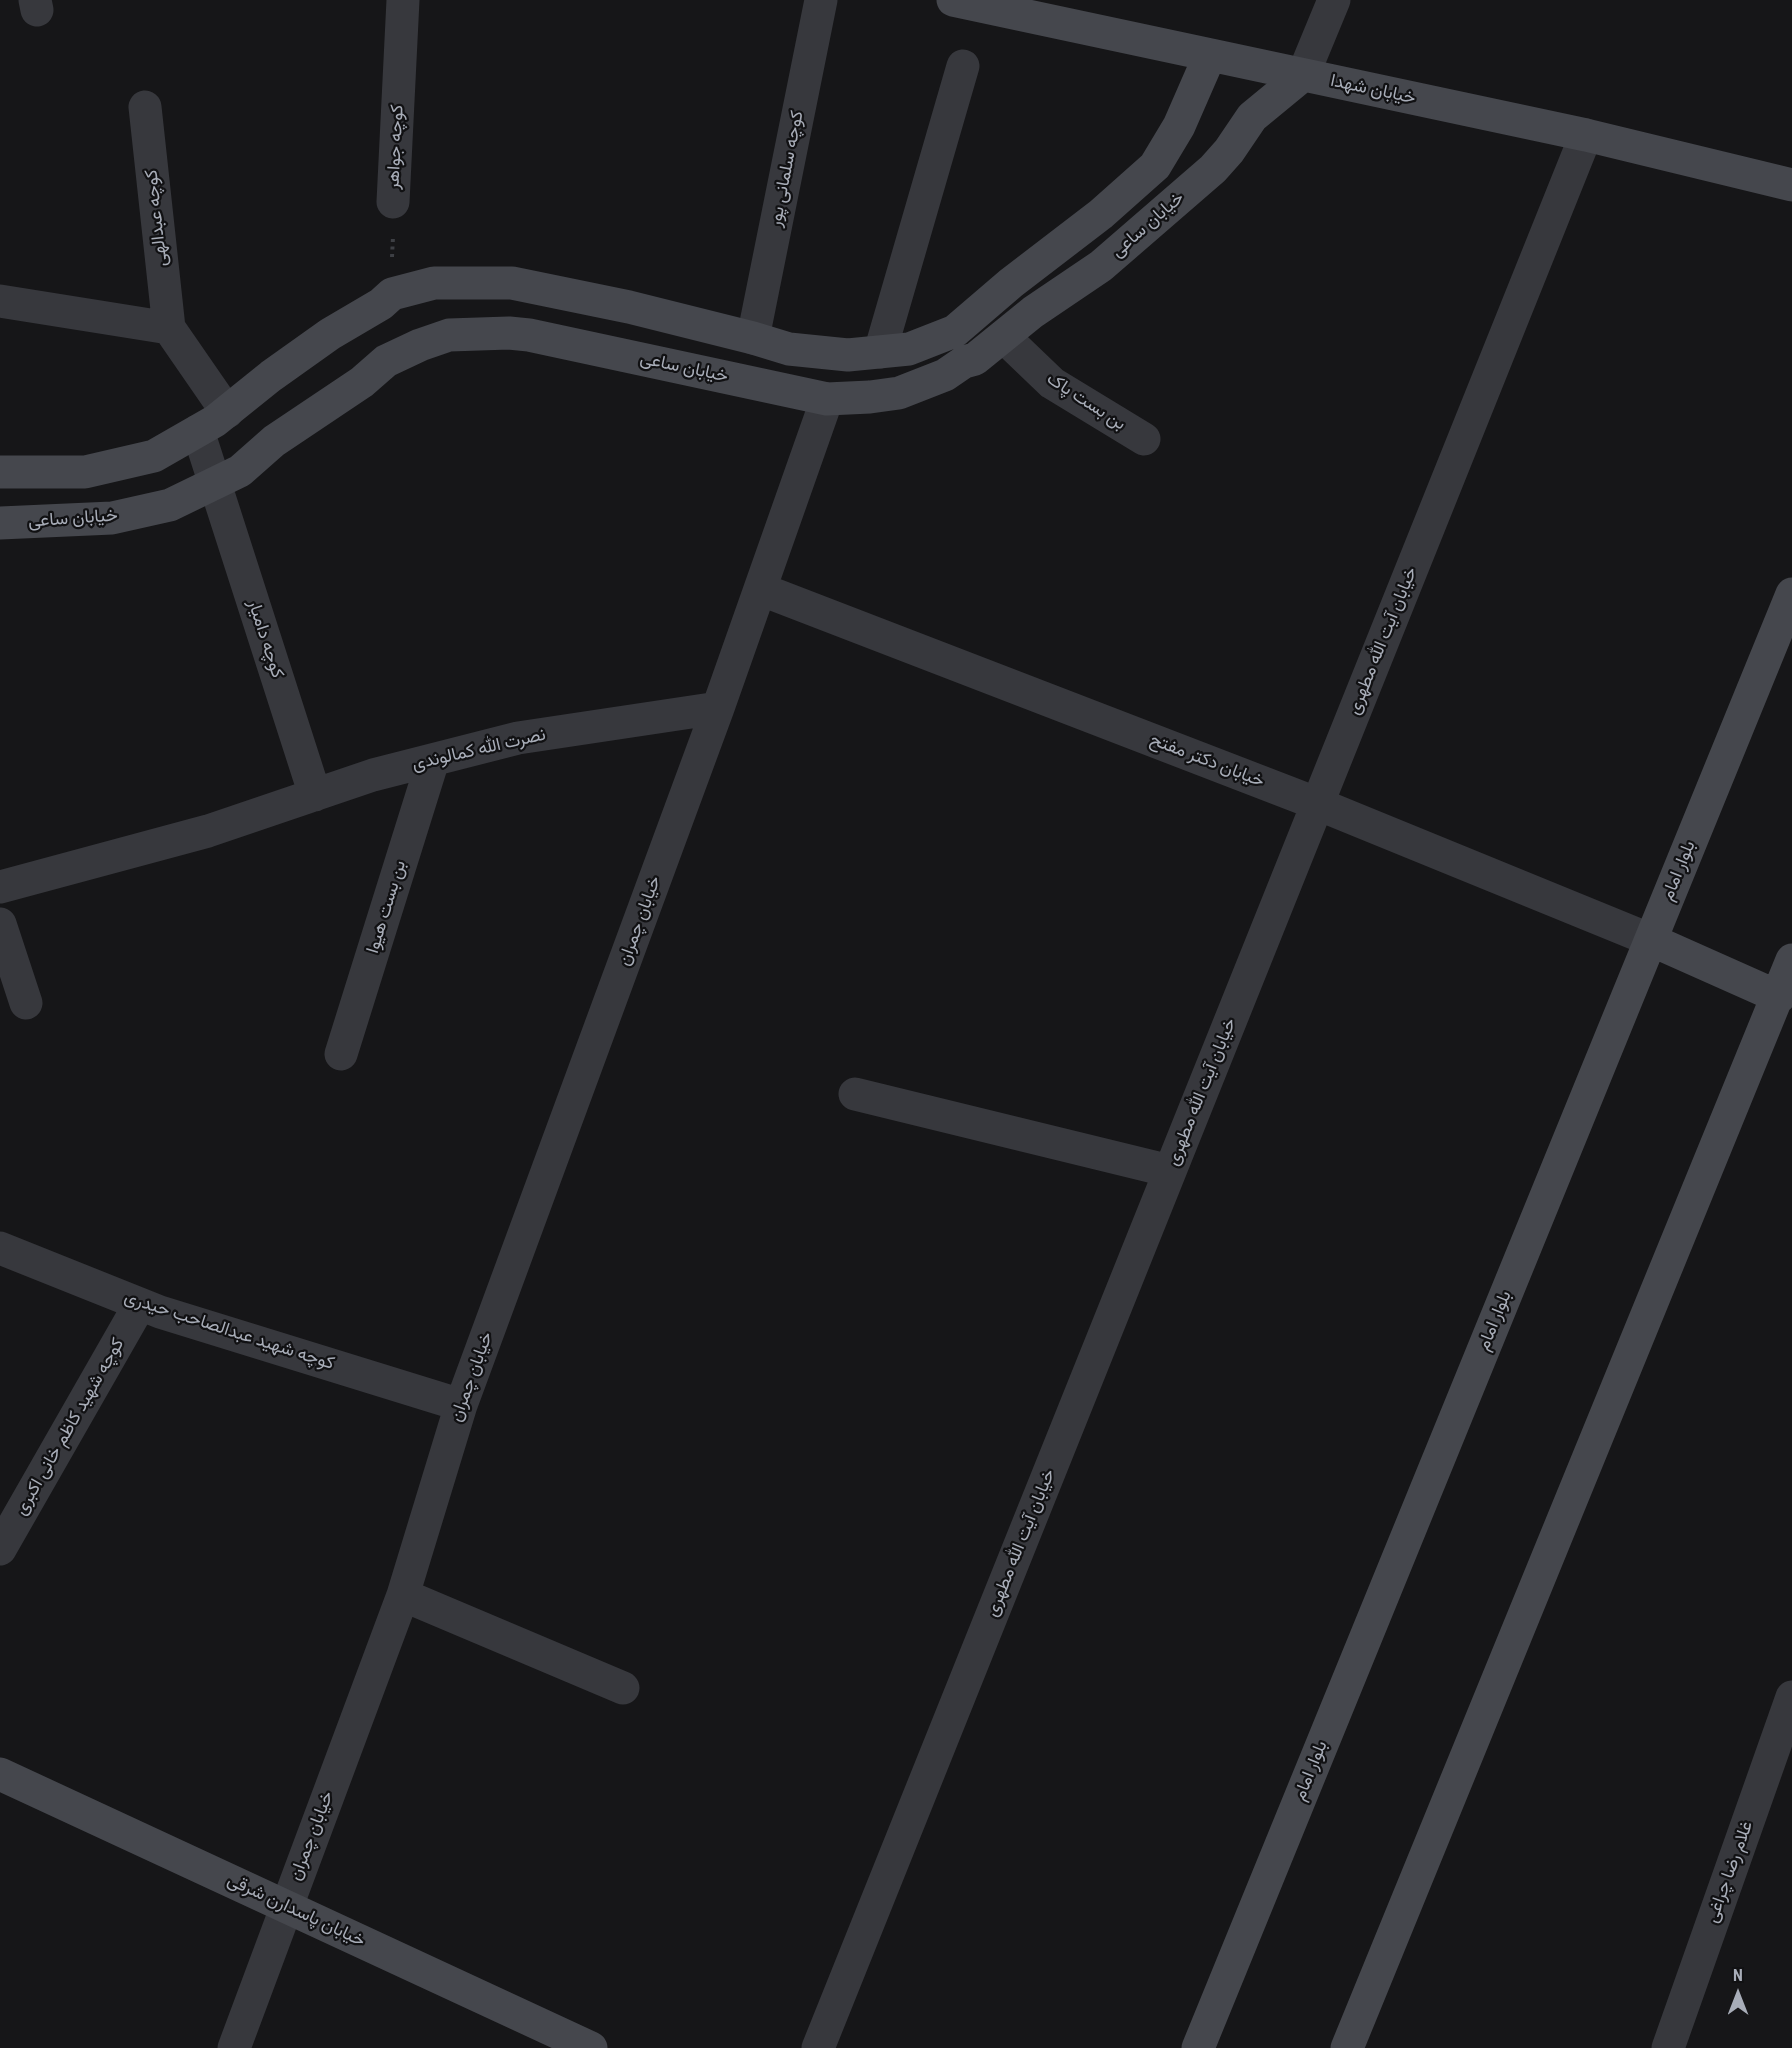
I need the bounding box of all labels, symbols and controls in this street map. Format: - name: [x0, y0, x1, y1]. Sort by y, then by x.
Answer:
- street label: خیابان شهدا: [1328, 70, 1418, 110]
- street label: کوچه جواهر: [383, 104, 409, 190]
- street label: کوچه سلمانی پور: [765, 109, 809, 229]
- street label: کوچه عبدالهی: [141, 168, 173, 268]
- street label: خیابان ساعی: [1107, 187, 1189, 263]
- street label: خیابان ساعی: [638, 348, 730, 388]
- street label: بن بست پاک: [1042, 368, 1130, 436]
- street label: خیابان ساعی: [28, 505, 118, 533]
- street label: خیابان آیت الله مطهری: [1344, 564, 1422, 718]
- street label: کوچه دامیار: [242, 597, 288, 681]
- street label: نصرت الله کمالوندی: [410, 724, 548, 776]
- street label: خیابان دکتر مفتح: [1147, 729, 1267, 793]
- street label: بلوار امام: [1657, 838, 1701, 904]
- street label: بن بست هیوا: [363, 858, 411, 956]
- street label: خیابان چمران: [614, 873, 666, 969]
- street label: خیابان آیت الله مطهری: [1163, 1015, 1241, 1169]
- street label: کوچه شهید عبدالصاحب حیدری: [121, 1287, 337, 1375]
- street label: بلوار امام: [1473, 1288, 1517, 1354]
- street label: خیابان چمران: [446, 1329, 498, 1425]
- street label: کوچه شهید کاظم خانی اکبری: [10, 1335, 130, 1519]
- street label: خیابان آیت الله مطهری: [982, 1466, 1060, 1620]
- street label: بلوار امام: [1289, 1738, 1333, 1804]
- street label: خیابان چمران: [285, 1788, 339, 1884]
- street label: غلام رضا چراغی: [1702, 1818, 1758, 1926]
- street label: خیابان پاسدارن شرقی: [224, 1870, 368, 1952]
- north arrow: [1708, 1964, 1768, 2024]
- text: N: [1733, 1966, 1743, 1985]

